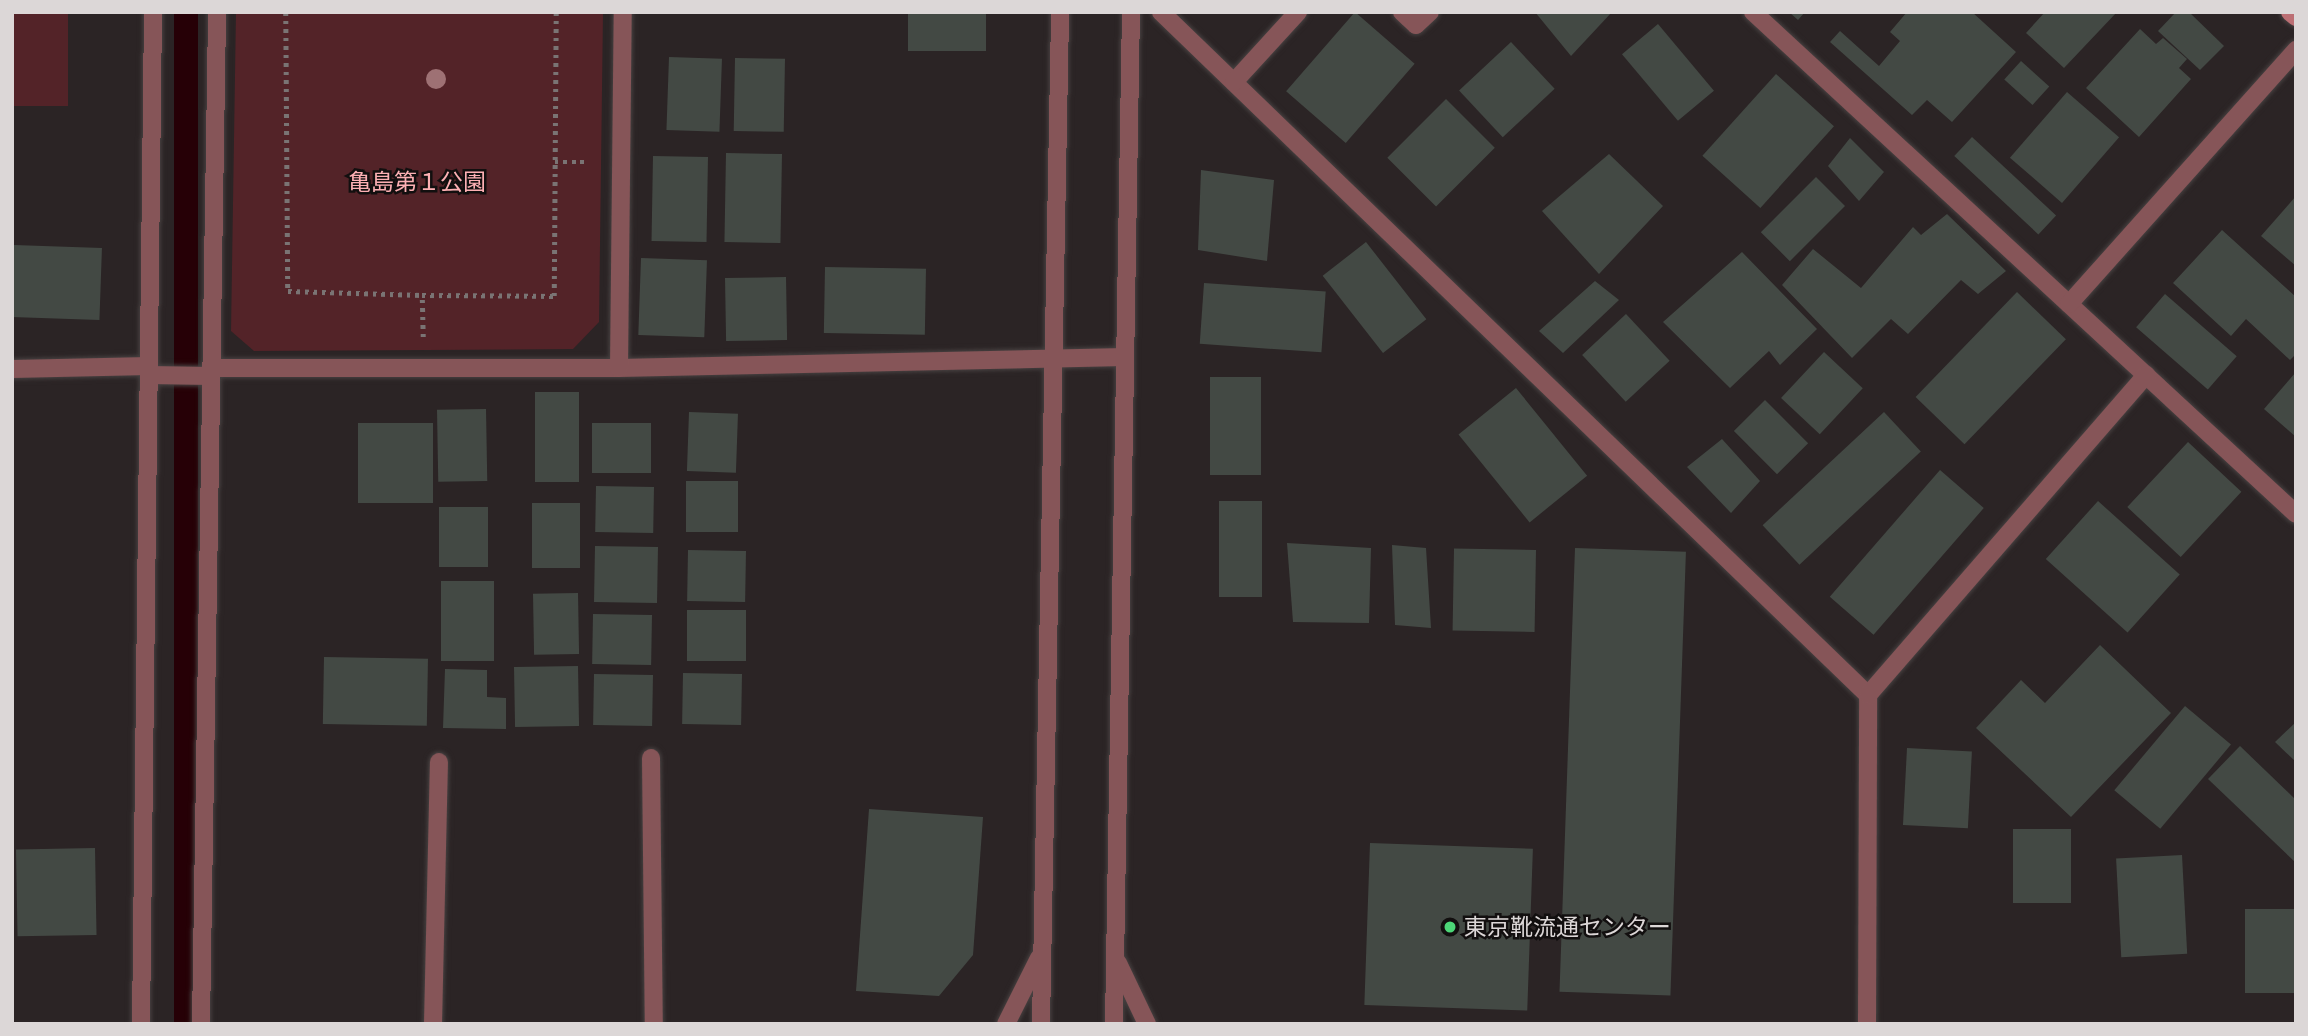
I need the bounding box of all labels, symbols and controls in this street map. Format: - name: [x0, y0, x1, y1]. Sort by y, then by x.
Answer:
- park label: 亀島第１公園: [348, 168, 486, 196]
- place label: 東京靴流通センター: [1464, 913, 1671, 941]
- marker: 東京靴流通センター: [1442, 919, 1458, 935]

